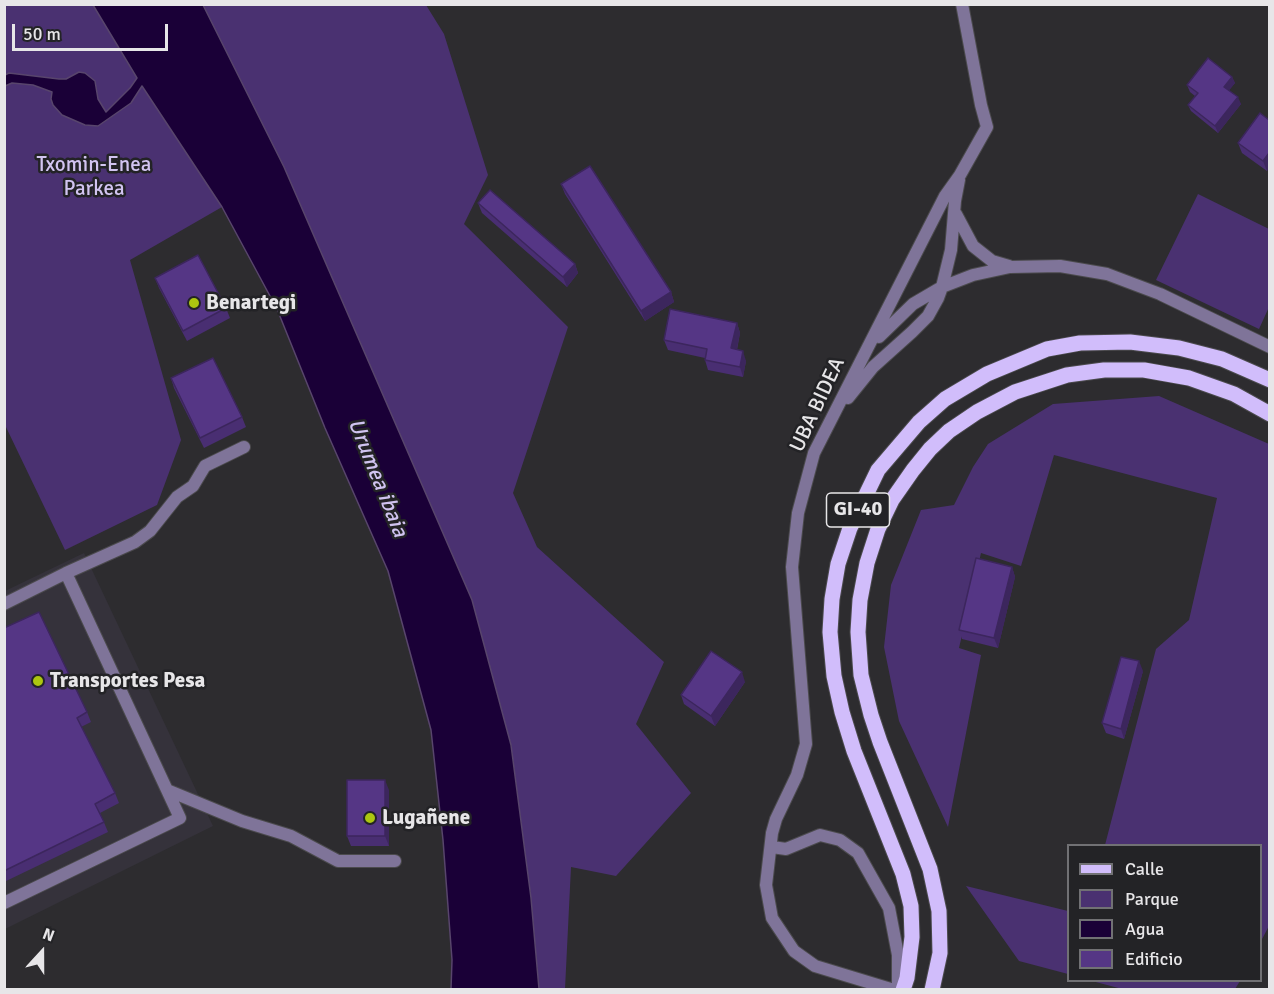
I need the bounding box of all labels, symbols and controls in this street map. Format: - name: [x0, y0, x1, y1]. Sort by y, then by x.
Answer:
- scale bar: [15, 12, 171, 50]
- text: 50 m: [23, 23, 61, 45]
- park label: Txomin-Enea Parkea: [37, 152, 151, 202]
- place label: Benartegi: [206, 290, 296, 316]
- marker: Benartegi: [187, 296, 201, 310]
- street label: UBA BIDEA: [785, 354, 851, 456]
- water label: Urumea ibaia: [341, 415, 413, 541]
- road number: GI-40: [826, 493, 890, 527]
- place label: Transportes Pesa: [50, 668, 205, 694]
- marker: Transportes Pesa: [31, 674, 45, 688]
- place label: Lugañene: [382, 805, 470, 831]
- marker: Lugañene: [363, 811, 377, 825]
- legend: [1067, 844, 1262, 982]
- text: Calle: [1125, 858, 1164, 880]
- text: Parque: [1125, 888, 1179, 910]
- text: Agua: [1125, 918, 1164, 940]
- north arrow: [12, 922, 72, 982]
- text: N: [40, 924, 57, 947]
- text: Edificio: [1125, 948, 1183, 970]

